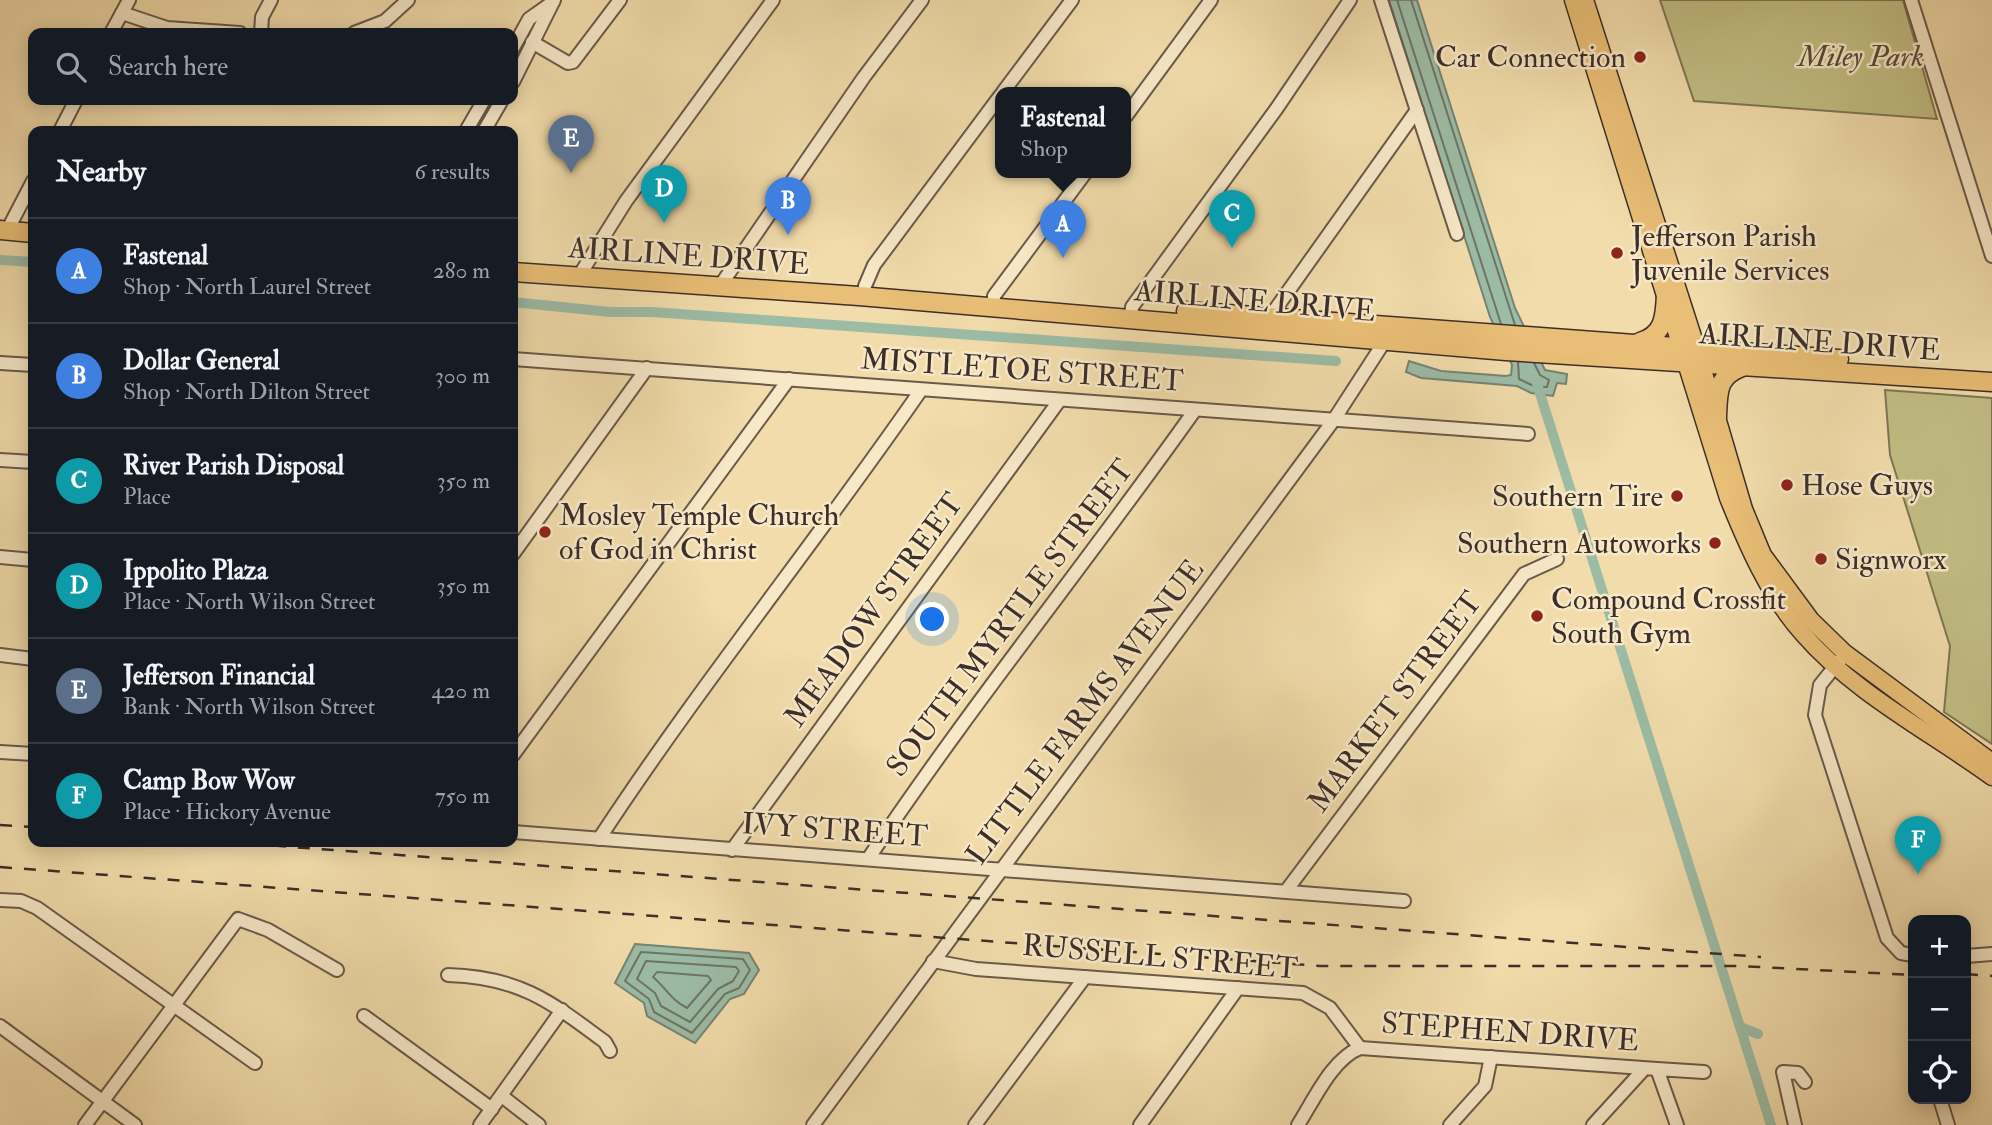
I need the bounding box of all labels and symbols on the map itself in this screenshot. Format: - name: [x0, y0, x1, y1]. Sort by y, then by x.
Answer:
- park label: Miley Park: [1796, 38, 1924, 75]
- place label: Car Connection: [1435, 39, 1626, 76]
- marker: Car Connection: [1632, 49, 1648, 65]
- pin: E: [548, 115, 594, 173]
- pin: D: [641, 165, 687, 223]
- pin: B: [765, 177, 811, 235]
- pin: C: [1209, 190, 1255, 248]
- pin: A: [1040, 200, 1086, 258]
- place label: Jefferson Parish Juvenile Services: [1630, 218, 1830, 289]
- street label: AIRLINE DRIVE: [566, 229, 811, 283]
- marker: Jefferson Parish Juvenile Services: [1609, 245, 1625, 261]
- street label: AIRLINE DRIVE: [1132, 272, 1377, 330]
- street label: AIRLINE DRIVE: [1697, 315, 1942, 369]
- street label: MISTLETOE STREET: [859, 340, 1185, 400]
- street label: SOUTH MYRTLE STREET: [879, 452, 1141, 784]
- place label: Hose Guys: [1801, 467, 1933, 504]
- marker: Hose Guys: [1779, 477, 1795, 493]
- place label: Southern Tire: [1492, 478, 1663, 515]
- street label: MEADOW STREET: [777, 486, 971, 734]
- marker: Southern Tire: [1669, 488, 1685, 504]
- place label: Mosley Temple Church of God in Christ: [559, 497, 839, 568]
- marker: Mosley Temple Church of God in Christ: [537, 524, 553, 540]
- place label: Southern Autoworks: [1457, 525, 1701, 562]
- marker: Southern Autoworks: [1707, 535, 1723, 551]
- place label: Signworx: [1835, 541, 1947, 578]
- marker: Signworx: [1813, 551, 1829, 567]
- street label: LITTLE FARMS AVENUE: [958, 552, 1212, 872]
- place label: Compound Crossfit South Gym: [1551, 581, 1786, 652]
- street label: MARKET STREET: [1300, 584, 1490, 820]
- your location: [915, 602, 949, 636]
- marker: Compound Crossfit South Gym: [1529, 608, 1545, 624]
- street label: IVY STREET: [741, 805, 929, 855]
- pin: F: [1895, 816, 1941, 874]
- street label: RUSSELL STREET: [1021, 927, 1299, 987]
- street label: STEPHEN DRIVE: [1380, 1005, 1640, 1059]

